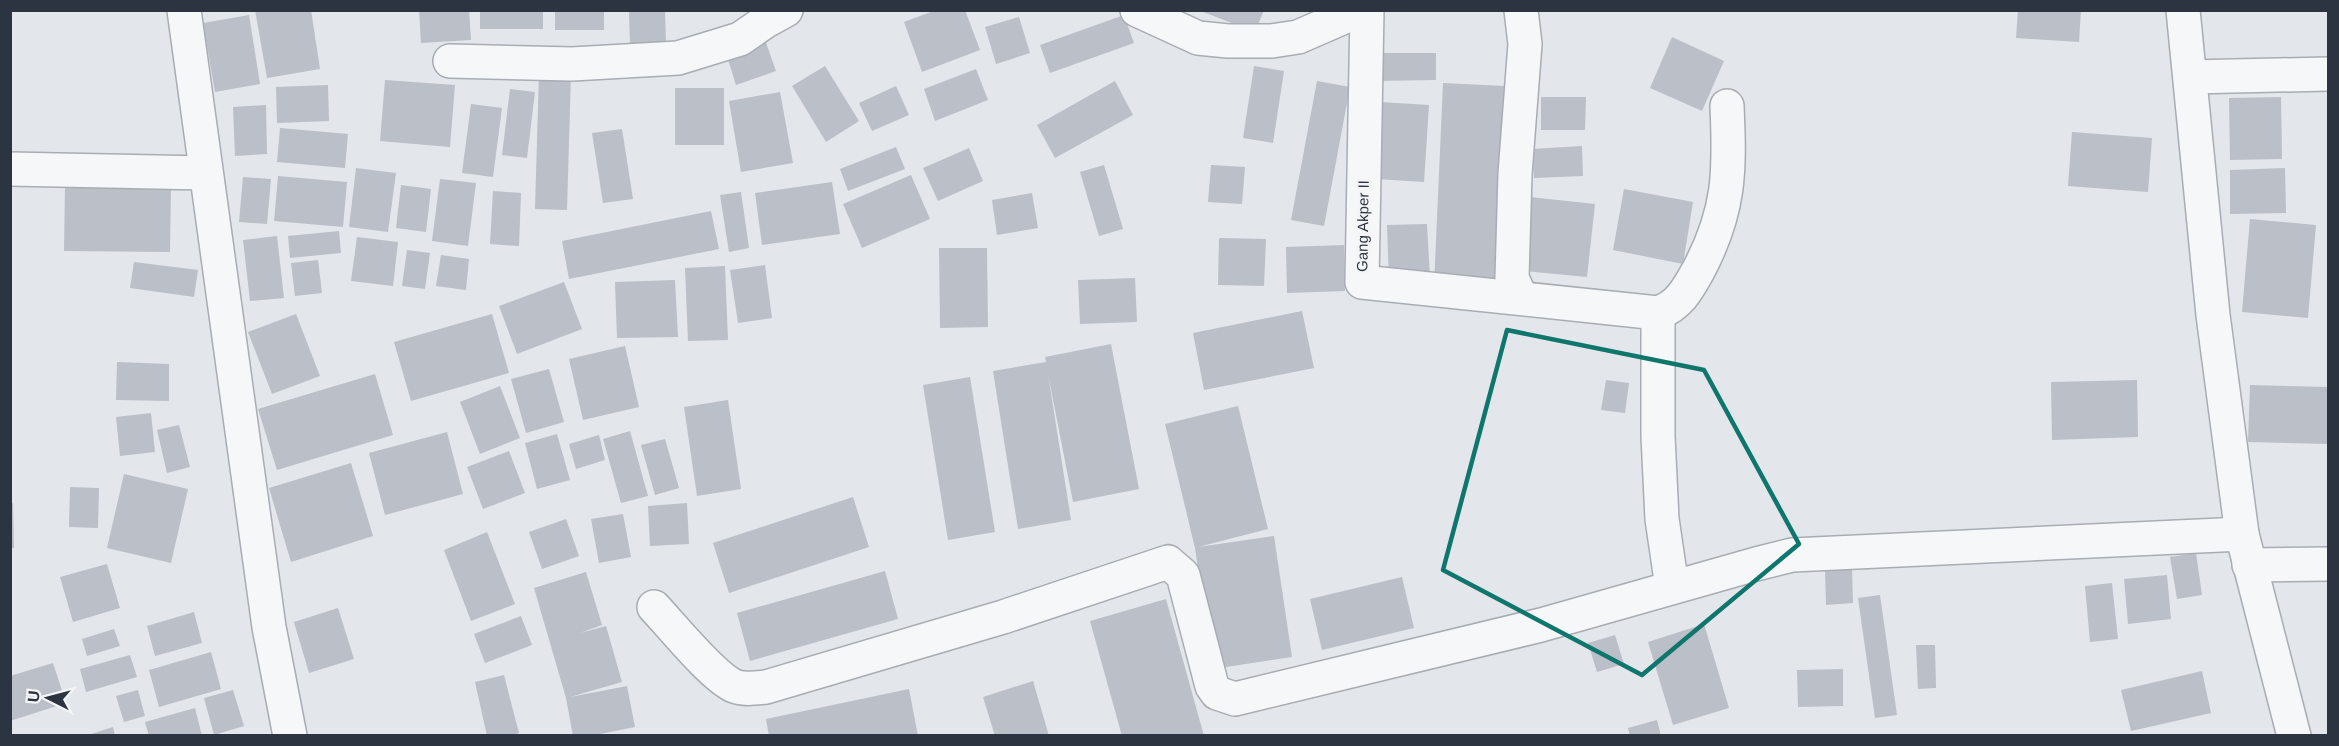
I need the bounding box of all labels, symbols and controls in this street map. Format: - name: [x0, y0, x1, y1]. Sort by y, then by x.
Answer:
- street label: Gang Akper II: [1353, 180, 1372, 272]
- north arrow: [18, 668, 78, 728]
- text: U: [25, 690, 43, 703]

